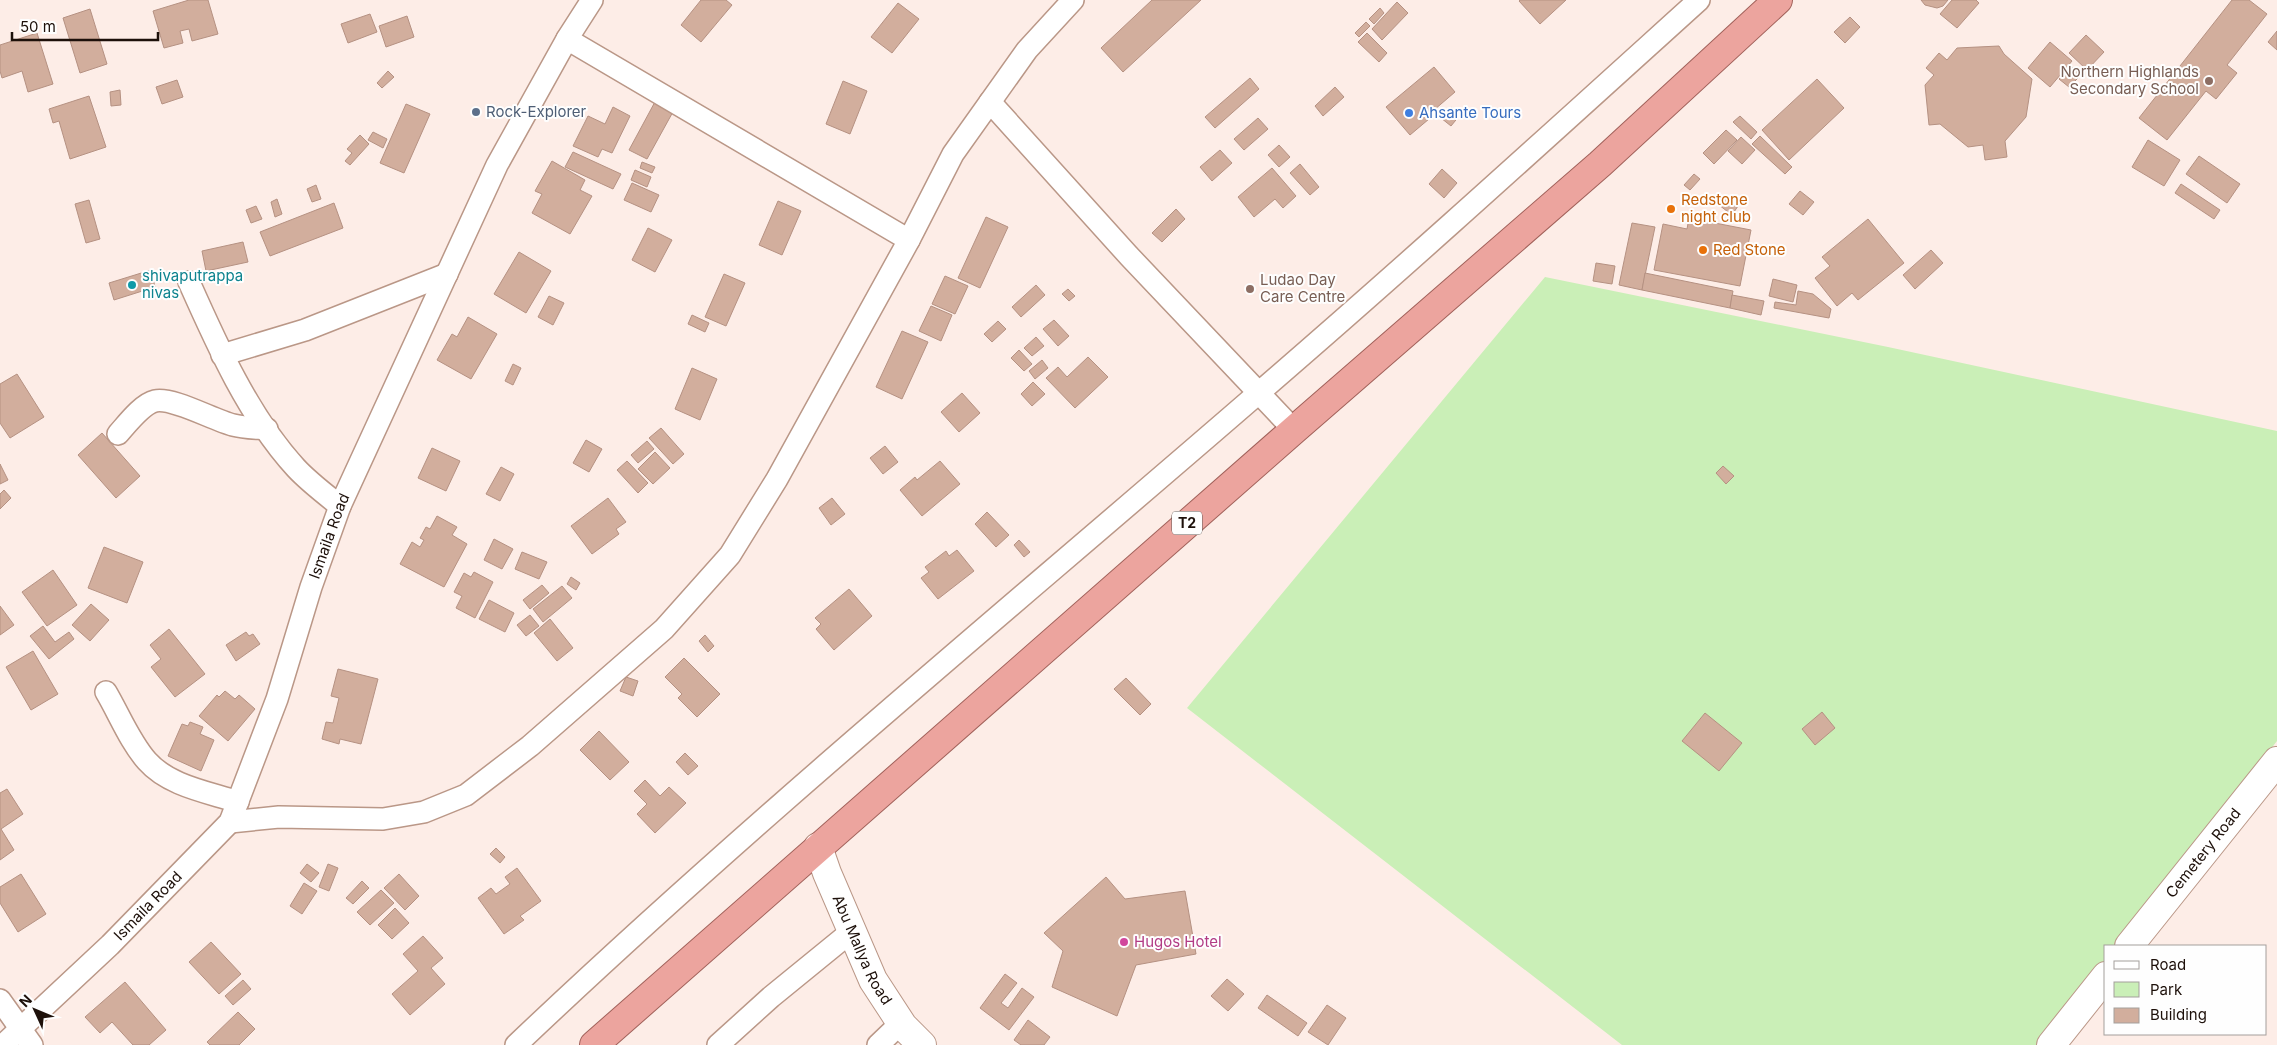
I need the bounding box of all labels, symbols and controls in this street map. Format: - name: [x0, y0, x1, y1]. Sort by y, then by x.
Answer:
- scale bar: [12, 10, 159, 42]
- text: 50 m: [20, 17, 56, 36]
- place label: Northern Highlands Secondary School: [2060, 62, 2199, 98]
- marker: Northern Highlands Secondary School: [2203, 75, 2215, 87]
- place label: Rock-Explorer: [486, 102, 587, 121]
- place label: Ahsante Tours: [1419, 103, 1521, 122]
- marker: Rock-Explorer: [470, 106, 482, 118]
- marker: Ahsante Tours: [1403, 107, 1415, 119]
- place label: Redstone night club: [1681, 190, 1751, 226]
- marker: Redstone night club: [1665, 203, 1677, 215]
- place label: Red Stone: [1713, 240, 1786, 259]
- marker: Red Stone: [1697, 244, 1709, 256]
- place label: shivaputrappa nivas: [142, 266, 243, 302]
- place label: Ludao Day Care Centre: [1260, 270, 1345, 306]
- marker: shivaputrappa nivas: [126, 279, 138, 291]
- marker: Ludao Day Care Centre: [1244, 283, 1256, 295]
- street label: Ismaila Road: [305, 490, 354, 581]
- road number: T2: [1172, 512, 1202, 534]
- street label: Cemetery Road: [2161, 804, 2245, 902]
- street label: Ismaila Road: [110, 867, 186, 944]
- street label: Abu Mallya Road: [829, 892, 896, 1008]
- place label: Hugos Hotel: [1134, 932, 1222, 951]
- marker: Hugos Hotel: [1118, 936, 1130, 948]
- legend: [2104, 945, 2267, 1035]
- text: Road: [2150, 955, 2186, 974]
- text: Park: [2150, 980, 2183, 999]
- north arrow: [10, 985, 60, 1035]
- text: N: [15, 991, 35, 1010]
- text: Building: [2150, 1005, 2207, 1024]

